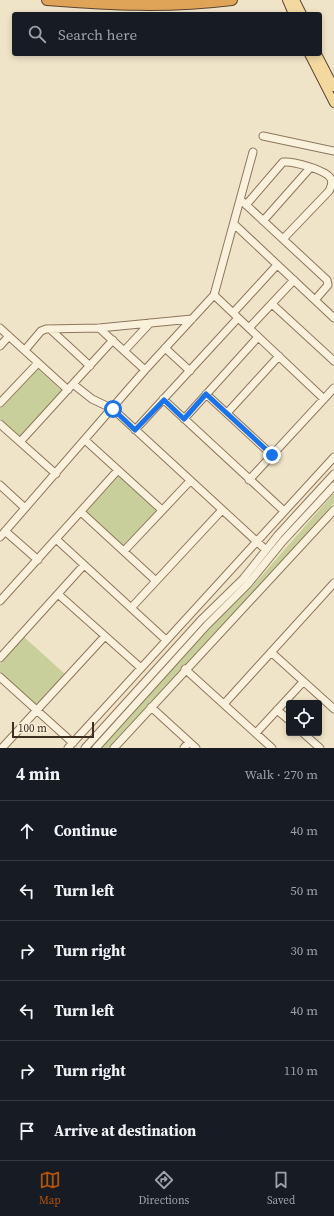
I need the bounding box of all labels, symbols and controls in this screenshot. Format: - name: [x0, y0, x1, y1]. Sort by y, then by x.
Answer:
- search box: [12, 12, 322, 56]
- icon: search: [26, 23, 48, 45]
- text: Search here: [58, 24, 137, 45]
- route start: [104, 400, 122, 418]
- route end: [263, 446, 281, 464]
- map controls: [286, 700, 322, 736]
- button: locate: [286, 700, 322, 736]
- scale bar: [12, 720, 94, 739]
- text: 100 m: [18, 721, 47, 736]
- text: 4 min: [16, 762, 60, 786]
- text: Walk · 270 m: [245, 766, 318, 783]
- icon: ahead: [16, 820, 38, 842]
- text: Continue: [54, 820, 117, 841]
- text: 40 m: [290, 822, 318, 839]
- icon: left: [16, 880, 38, 902]
- text: Turn left: [54, 880, 114, 901]
- text: 50 m: [290, 882, 318, 899]
- icon: right: [16, 940, 38, 962]
- text: Turn right: [54, 940, 126, 961]
- text: 30 m: [290, 942, 318, 959]
- icon: left: [16, 1000, 38, 1022]
- text: Turn left: [54, 1000, 114, 1021]
- text: 40 m: [290, 1002, 318, 1019]
- icon: right: [16, 1060, 38, 1082]
- text: Turn right: [54, 1060, 126, 1081]
- text: 110 m: [284, 1062, 318, 1079]
- icon: arrive: [16, 1120, 38, 1142]
- text: Arrive at destination: [54, 1120, 196, 1141]
- tab: Map: [39, 1169, 61, 1208]
- tab: Directions: [138, 1169, 189, 1208]
- tab: Saved: [267, 1169, 295, 1208]

